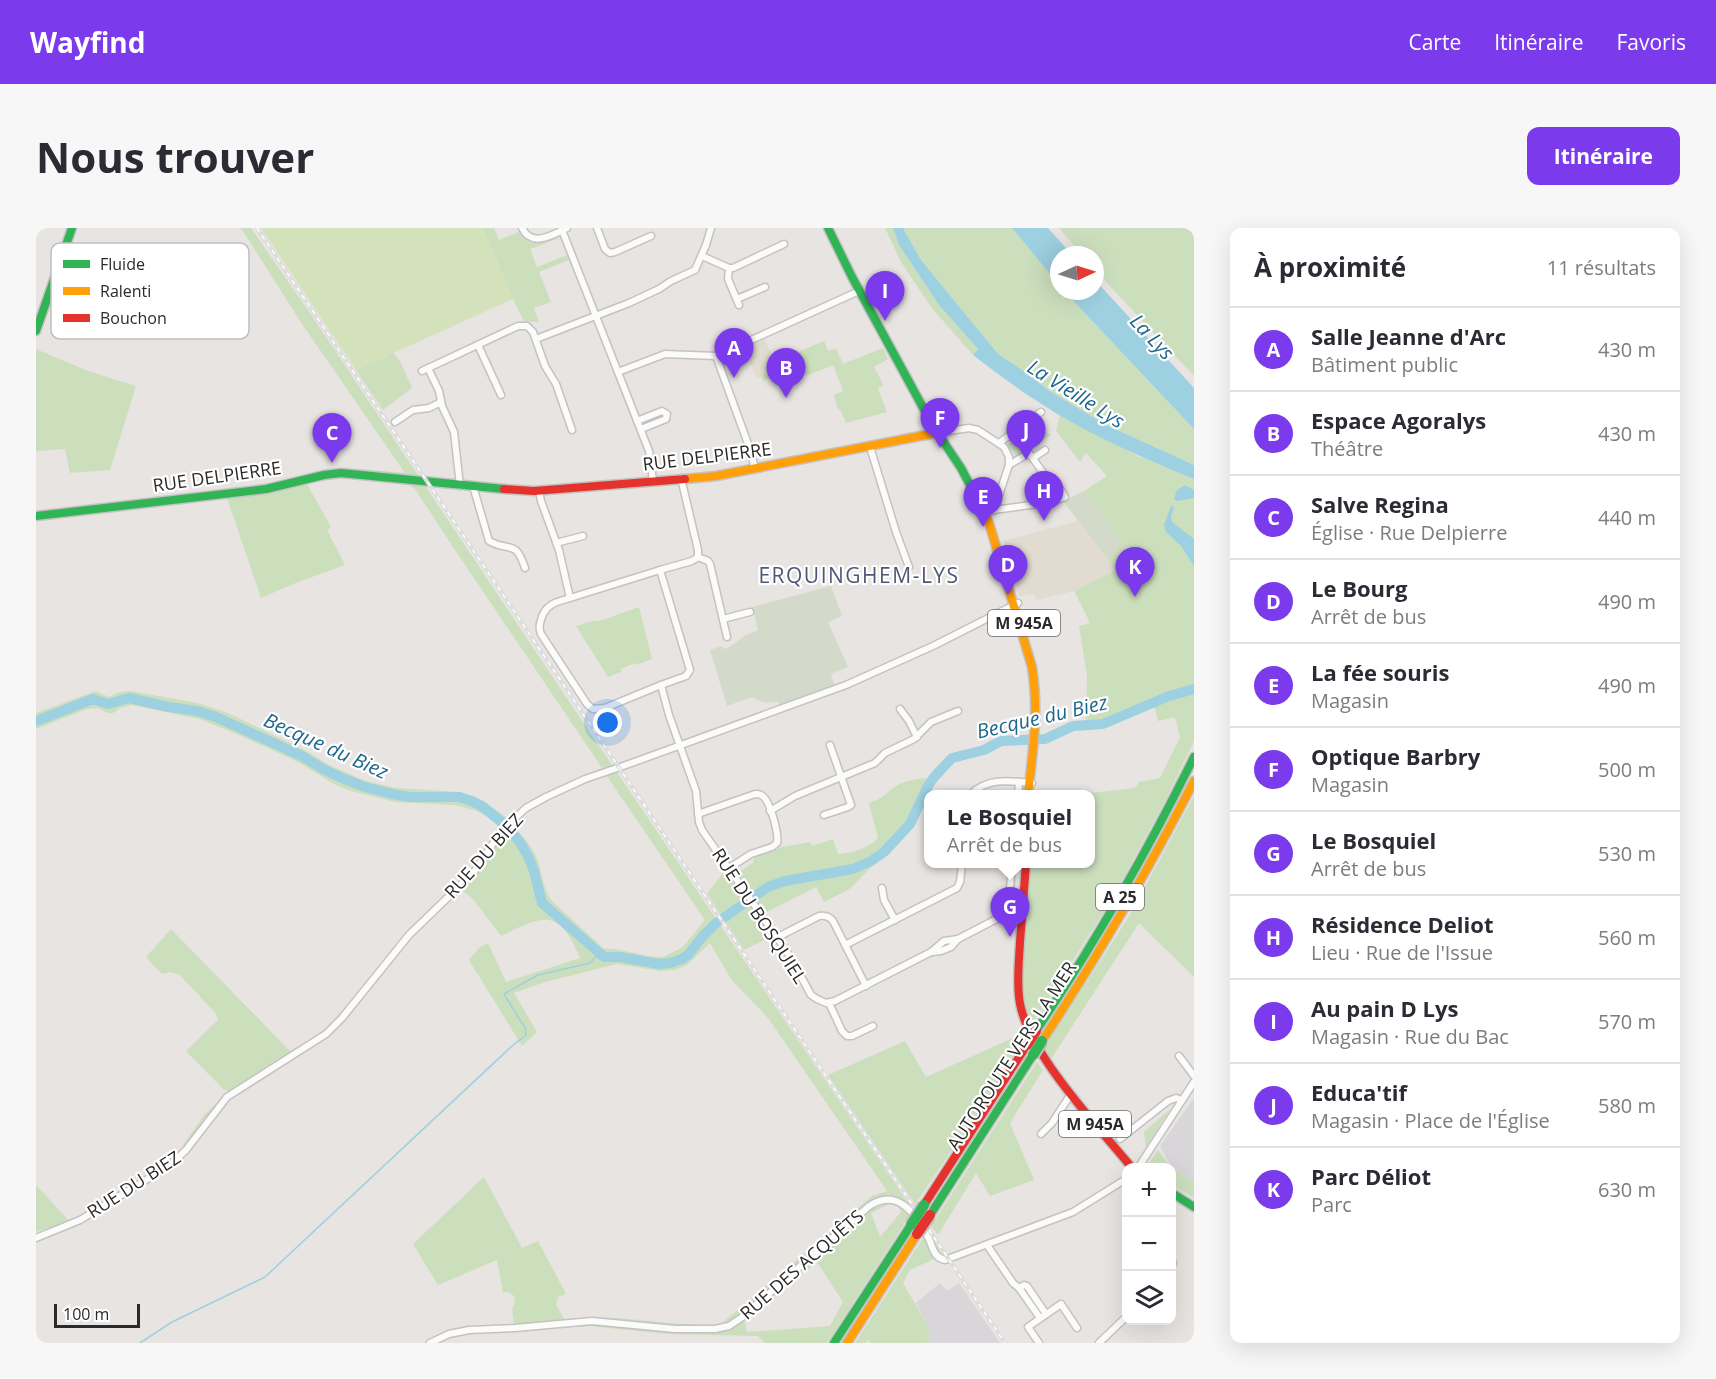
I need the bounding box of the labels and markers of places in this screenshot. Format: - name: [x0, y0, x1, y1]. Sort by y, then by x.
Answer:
- pin: I: [866, 272, 904, 321]
- pin: A: [714, 328, 754, 378]
- pin: B: [766, 348, 806, 398]
- pin: F: [920, 398, 960, 448]
- pin: J: [1006, 410, 1046, 460]
- pin: C: [312, 414, 352, 463]
- pin: H: [1024, 472, 1064, 521]
- pin: E: [964, 478, 1002, 527]
- pin: D: [988, 546, 1028, 595]
- pin: K: [1116, 548, 1154, 597]
- pin: G: [990, 888, 1030, 937]

